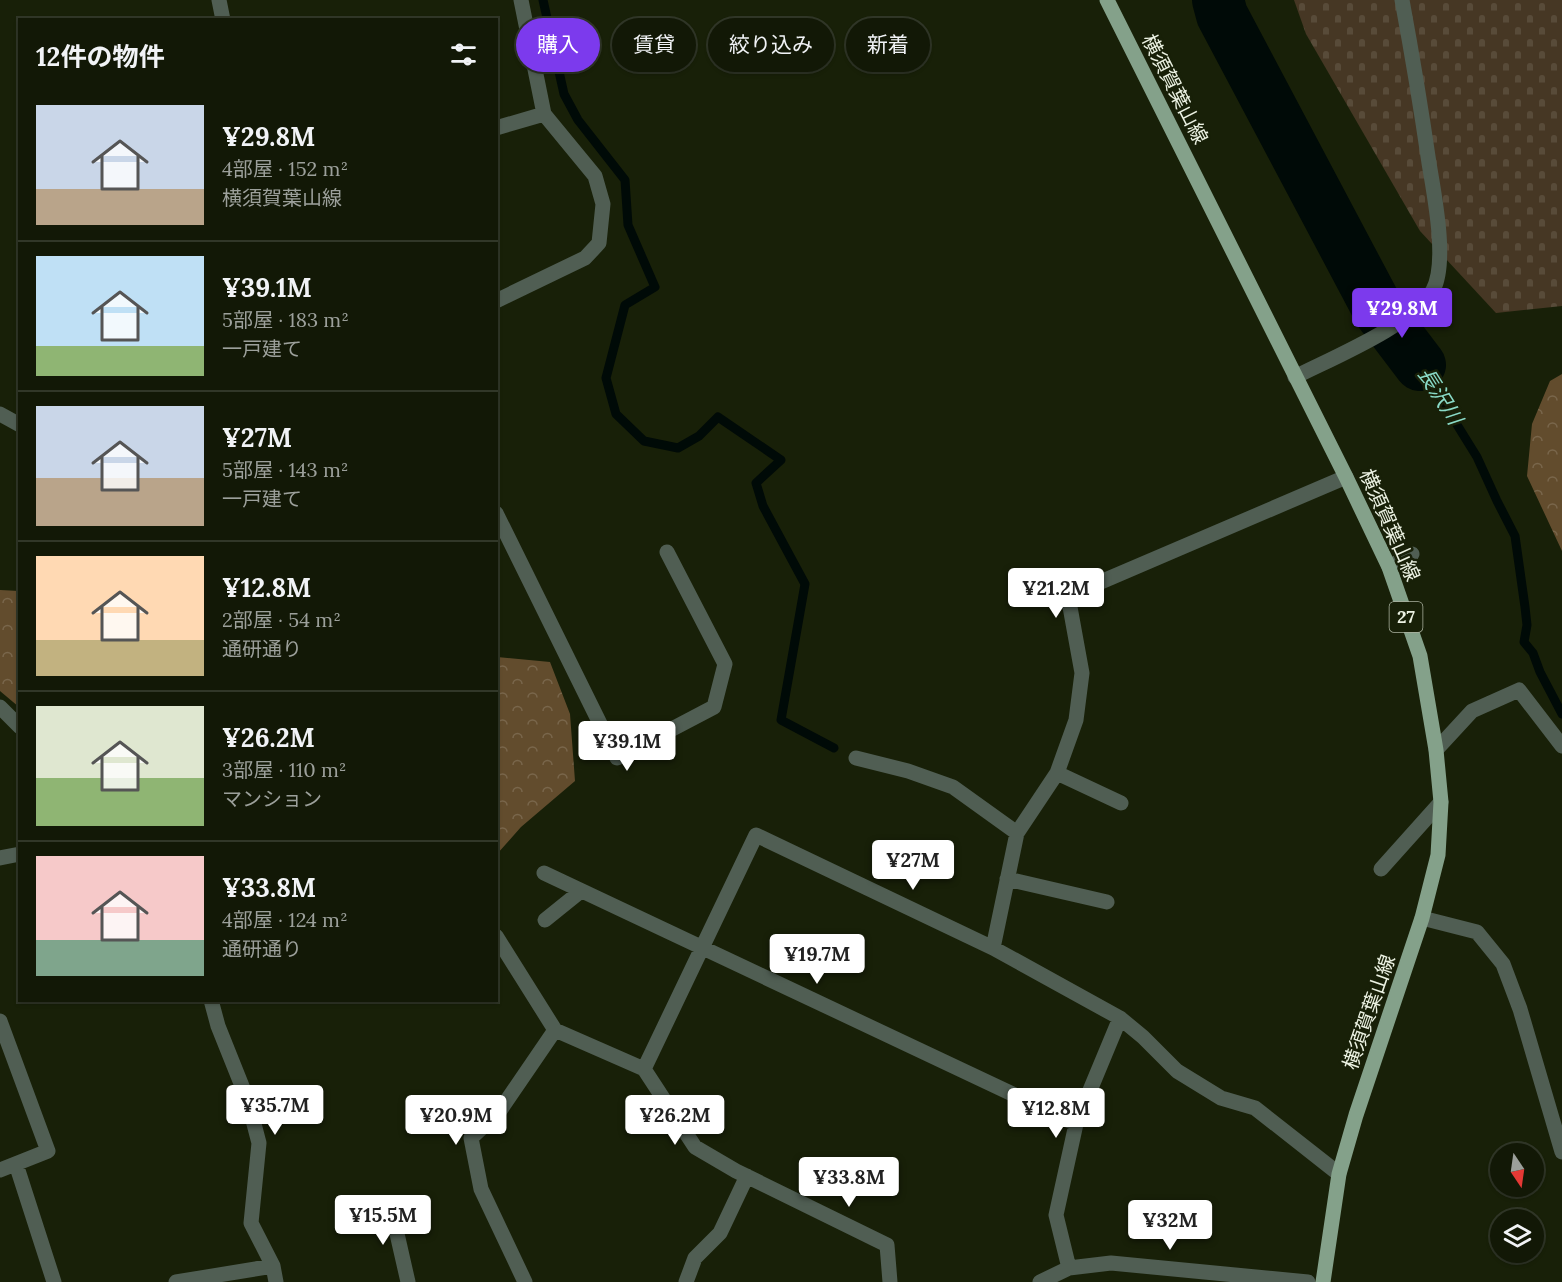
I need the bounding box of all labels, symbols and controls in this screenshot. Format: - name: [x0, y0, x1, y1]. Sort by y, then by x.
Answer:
- chip: 購入: [516, 18, 600, 72]
- chip: 賃貸: [612, 18, 696, 72]
- chip: 絞り込み: [708, 18, 834, 72]
- chip: 新着: [846, 18, 930, 72]
- street label: 横須賀葉山線: [1137, 30, 1214, 148]
- icon: filters: [447, 38, 480, 71]
- text: 12件の物件: [36, 40, 164, 73]
- text: ¥29.8M: [222, 120, 315, 153]
- icon: home: [84, 129, 156, 201]
- text: 4部屋 · 152 m²: [222, 156, 348, 181]
- text: 横須賀葉山線: [222, 185, 342, 210]
- text: ¥39.1M: [222, 271, 312, 304]
- icon: home: [84, 280, 156, 352]
- pin: ¥29.8M: [1353, 288, 1451, 339]
- text: ¥29.8M: [1366, 295, 1438, 320]
- text: 5部屋 · 183 m²: [222, 307, 349, 332]
- text: 一戸建て: [222, 336, 302, 361]
- water label: 長沢川: [1412, 362, 1470, 431]
- text: ¥27M: [222, 421, 292, 454]
- icon: home: [84, 430, 156, 502]
- text: 5部屋 · 143 m²: [222, 457, 349, 482]
- street label: 横須賀葉山線: [1355, 465, 1426, 585]
- text: 一戸建て: [222, 486, 302, 511]
- pin: ¥21.2M: [1007, 568, 1105, 619]
- text: ¥12.8M: [222, 571, 311, 604]
- text: ¥21.2M: [1022, 575, 1090, 600]
- icon: home: [84, 580, 156, 652]
- road number: 27: [1390, 602, 1422, 632]
- text: 2部屋 · 54 m²: [222, 607, 341, 632]
- text: 通研通り: [222, 636, 302, 661]
- text: ¥26.2M: [222, 721, 315, 754]
- pin: ¥39.1M: [578, 721, 676, 772]
- text: ¥39.1M: [592, 728, 662, 753]
- icon: home: [84, 730, 156, 802]
- text: 3部屋 · 110 m²: [222, 757, 346, 782]
- text: マンション: [222, 786, 322, 811]
- pin: ¥27M: [877, 840, 949, 891]
- text: ¥27M: [886, 847, 940, 872]
- text: ¥33.8M: [222, 871, 316, 904]
- icon: home: [84, 880, 156, 952]
- text: 4部屋 · 124 m²: [222, 907, 348, 932]
- pin: ¥19.7M: [768, 934, 866, 985]
- text: 通研通り: [222, 936, 302, 961]
- text: ¥19.7M: [784, 941, 850, 966]
- street label: 横須賀葉山線: [1337, 951, 1400, 1073]
- pin: ¥35.7M: [226, 1085, 324, 1136]
- pin: ¥12.8M: [1007, 1088, 1105, 1139]
- text: ¥35.7M: [240, 1092, 310, 1117]
- pin: ¥20.9M: [407, 1095, 505, 1146]
- pin: ¥26.2M: [626, 1095, 724, 1146]
- text: ¥12.8M: [1022, 1095, 1090, 1120]
- text: ¥20.9M: [419, 1102, 493, 1127]
- text: ¥26.2M: [639, 1102, 711, 1127]
- north arrow: [1490, 1143, 1544, 1197]
- map controls: [1490, 1143, 1544, 1263]
- pin: ¥33.8M: [800, 1157, 898, 1208]
- text: ¥33.8M: [813, 1164, 885, 1189]
- pin: ¥15.5M: [334, 1195, 432, 1246]
- pin: ¥32M: [1134, 1200, 1206, 1251]
- text: ¥15.5M: [349, 1202, 417, 1227]
- text: ¥32M: [1142, 1207, 1198, 1232]
- button: layers: [1490, 1209, 1544, 1263]

